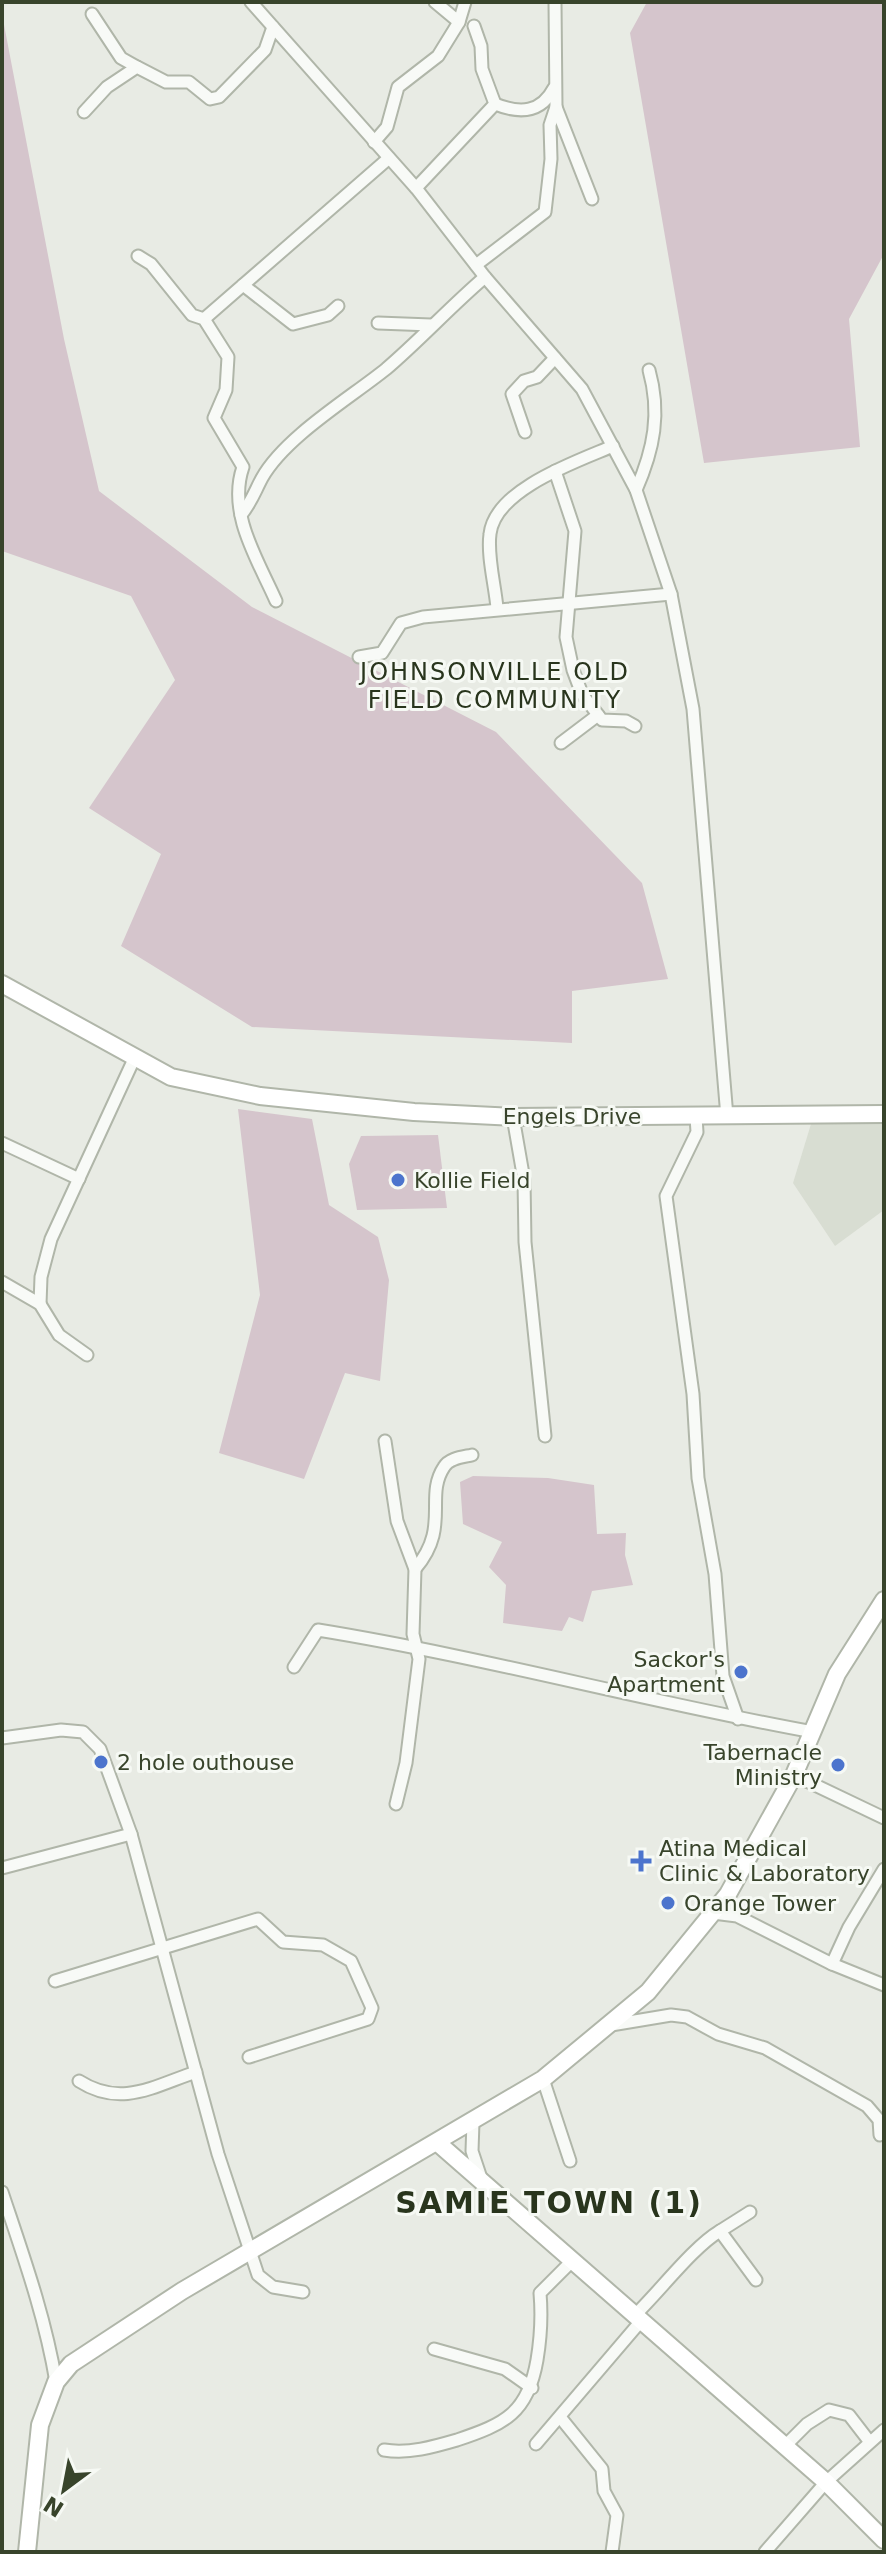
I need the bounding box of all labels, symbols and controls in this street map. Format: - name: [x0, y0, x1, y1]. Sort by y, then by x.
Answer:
- district label: JOHNSONVILLE OLD FIELD COMMUNITY: [358, 658, 630, 714]
- street label: Engels Drive: [503, 1104, 641, 1129]
- place label: Kollie Field: [414, 1168, 530, 1193]
- marker: Kollie Field: [389, 1171, 407, 1189]
- place label: Sackor's Apartment: [607, 1647, 725, 1697]
- marker: Sackor's Apartment: [732, 1663, 750, 1681]
- place label: Tabernacle Ministry: [702, 1740, 822, 1790]
- place label: 2 hole outhouse: [117, 1750, 294, 1775]
- marker: 2 hole outhouse: [92, 1753, 110, 1771]
- marker: Tabernacle Ministry: [829, 1756, 847, 1774]
- place label: Atina Medical Clinic & Laboratory: [659, 1836, 870, 1886]
- marker: Atina Medical Clinic & Laboratory: [630, 1850, 652, 1872]
- place label: Orange Tower: [684, 1891, 837, 1916]
- marker: Orange Tower: [659, 1894, 677, 1912]
- district label: SAMIE TOWN (1): [395, 2185, 703, 2220]
- north arrow: [24, 2450, 104, 2530]
- text: N: [39, 2491, 68, 2522]

